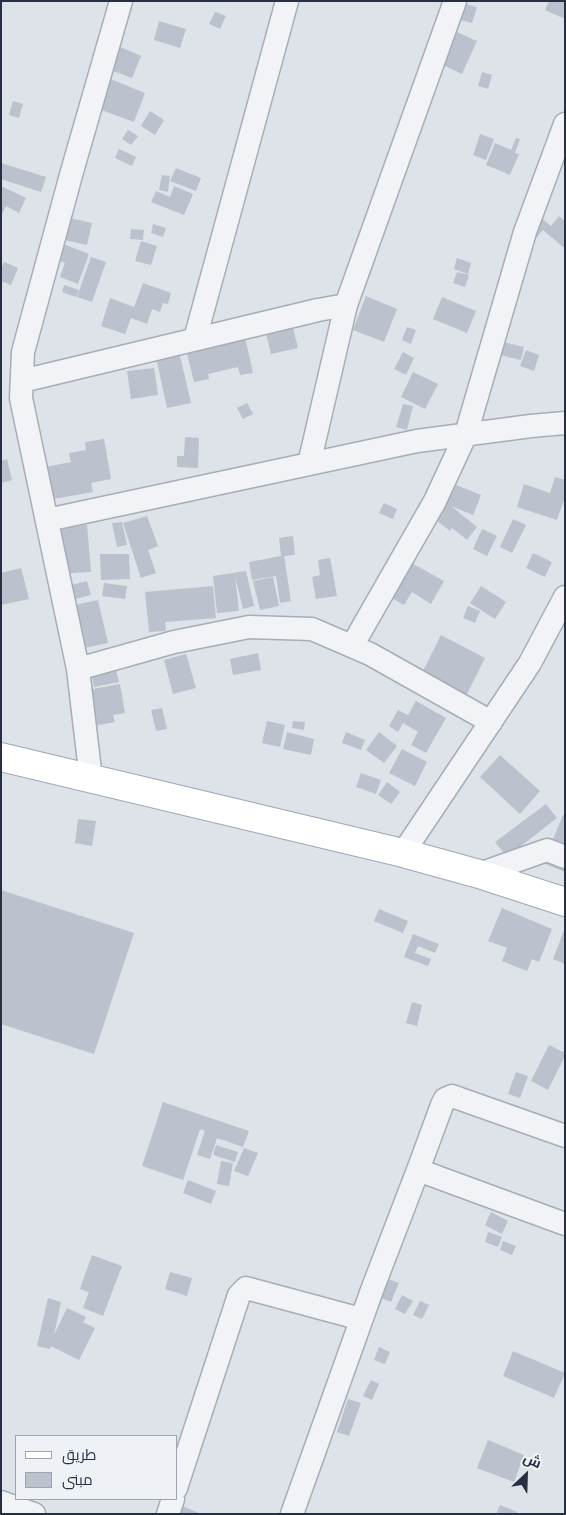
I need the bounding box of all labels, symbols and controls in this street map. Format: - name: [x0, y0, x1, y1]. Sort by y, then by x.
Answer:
- legend: [15, 1435, 178, 1500]
- text: طريق: [62, 1445, 96, 1466]
- text: ش: [520, 1449, 544, 1474]
- north arrow: [501, 1450, 551, 1500]
- text: مبنى: [62, 1470, 93, 1491]

